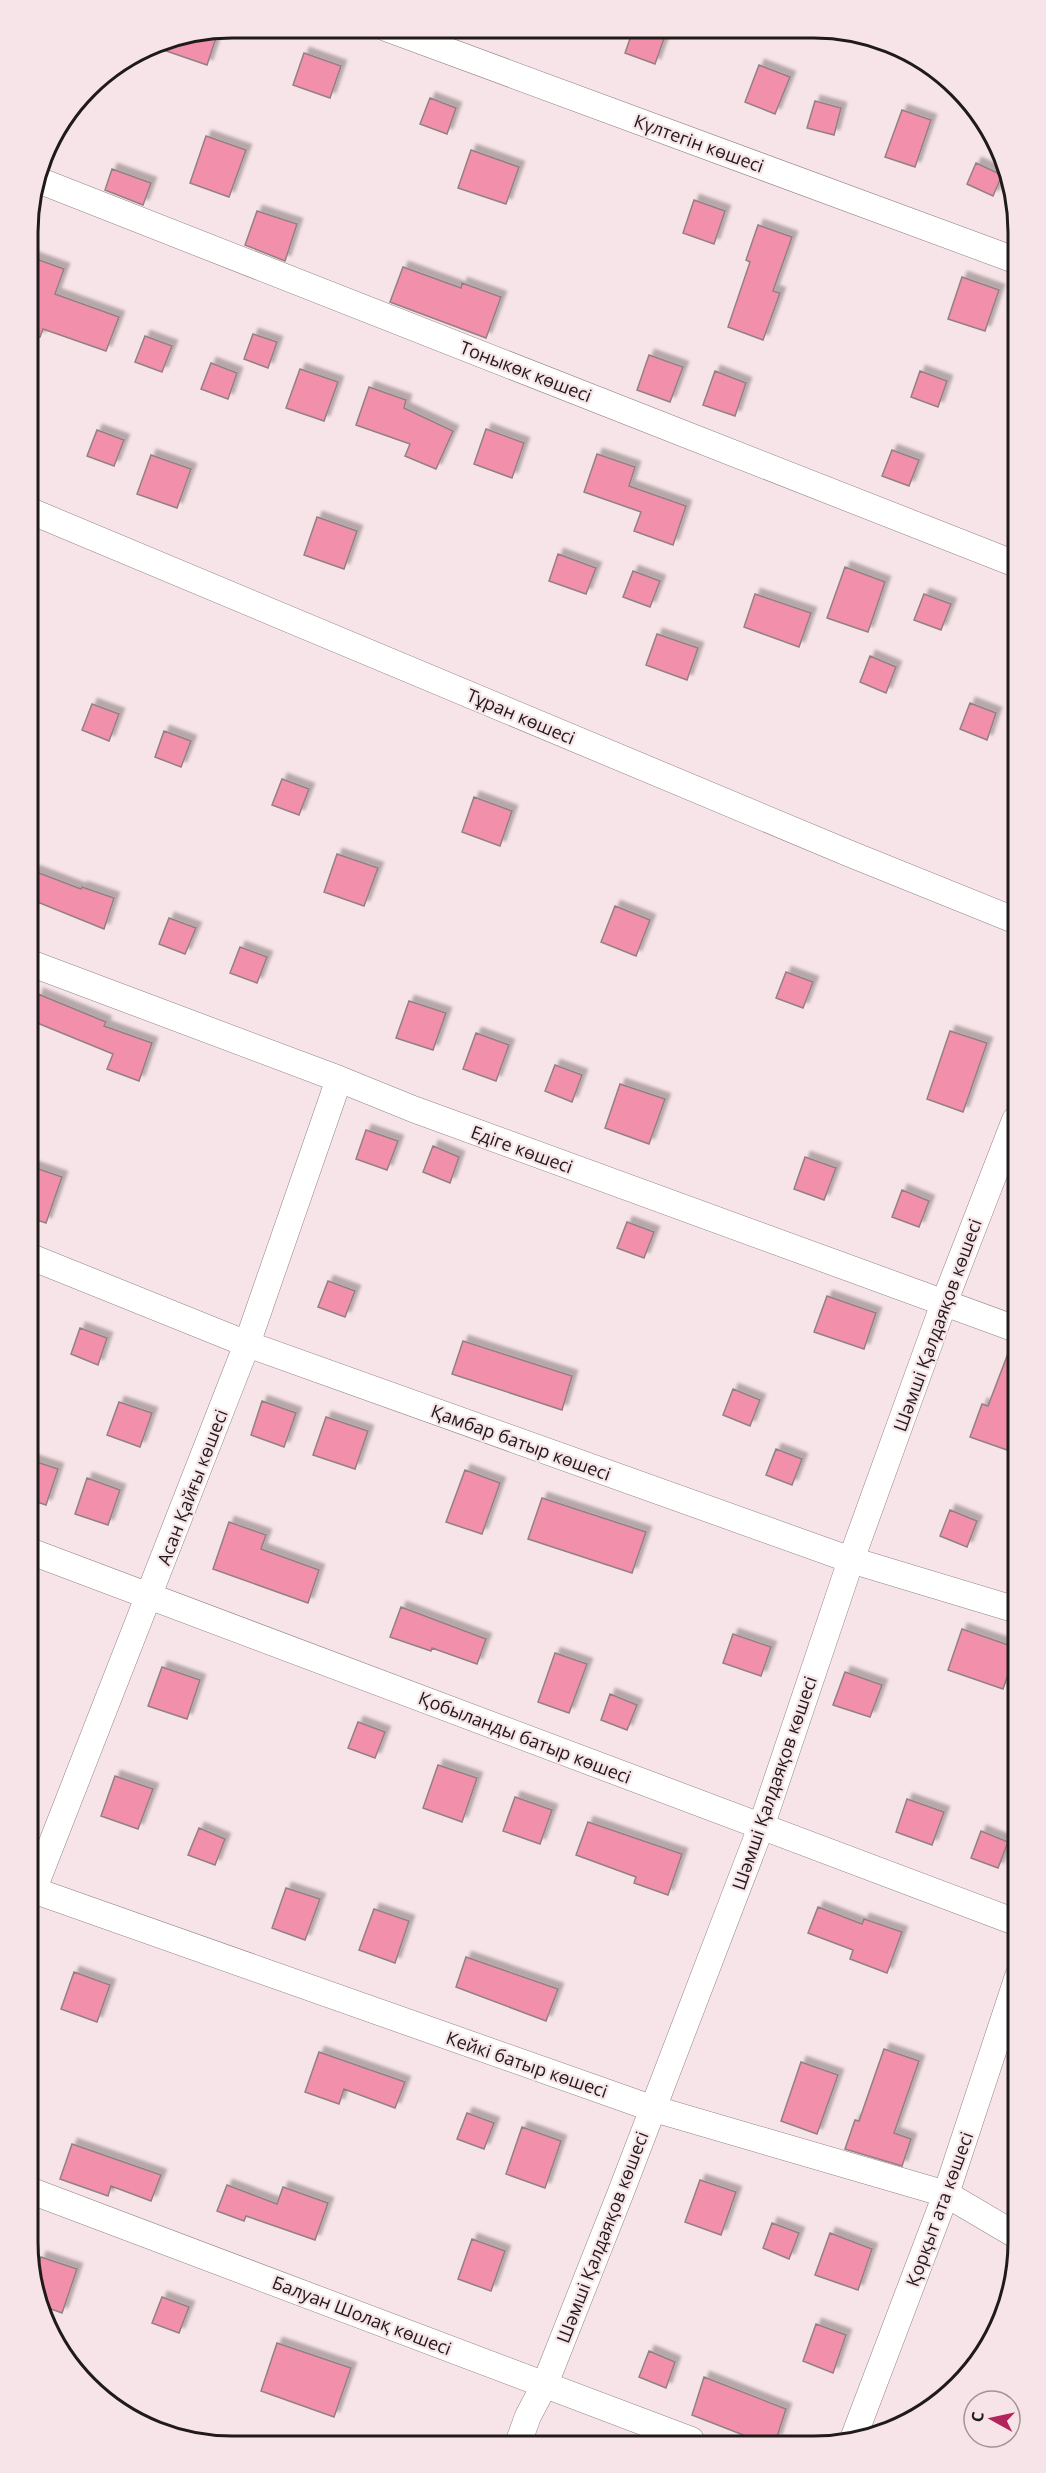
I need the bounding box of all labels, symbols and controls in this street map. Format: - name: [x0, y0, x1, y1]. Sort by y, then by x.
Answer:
- street label: Күлтегін көшесі: [631, 108, 767, 178]
- street label: Тоныкөк көшесі: [457, 335, 595, 407]
- street label: Тұран көшесі: [463, 682, 579, 750]
- street label: Едіге көшесі: [468, 1119, 576, 1179]
- street label: Шәмші Қалдаяқов көшесі: [887, 1215, 987, 1435]
- street label: Қамбар батыр көшесі: [428, 1398, 614, 1486]
- street label: Асан Қайғы көшесі: [151, 1406, 233, 1568]
- street label: Шәмші Қалдаяқов көшесі: [726, 1673, 822, 1893]
- street label: Қобыланды батыр көшесі: [415, 1685, 635, 1789]
- street label: Кейкі батыр көшесі: [443, 2025, 611, 2103]
- street label: Шәмші Қалдаяқов көшесі: [551, 2128, 653, 2346]
- street label: Қорқыт ата көшесі: [900, 2128, 978, 2290]
- street label: Балуан Шолақ көшесі: [269, 2270, 455, 2360]
- north arrow: [962, 2389, 1022, 2449]
- text: С: [966, 2410, 989, 2423]

